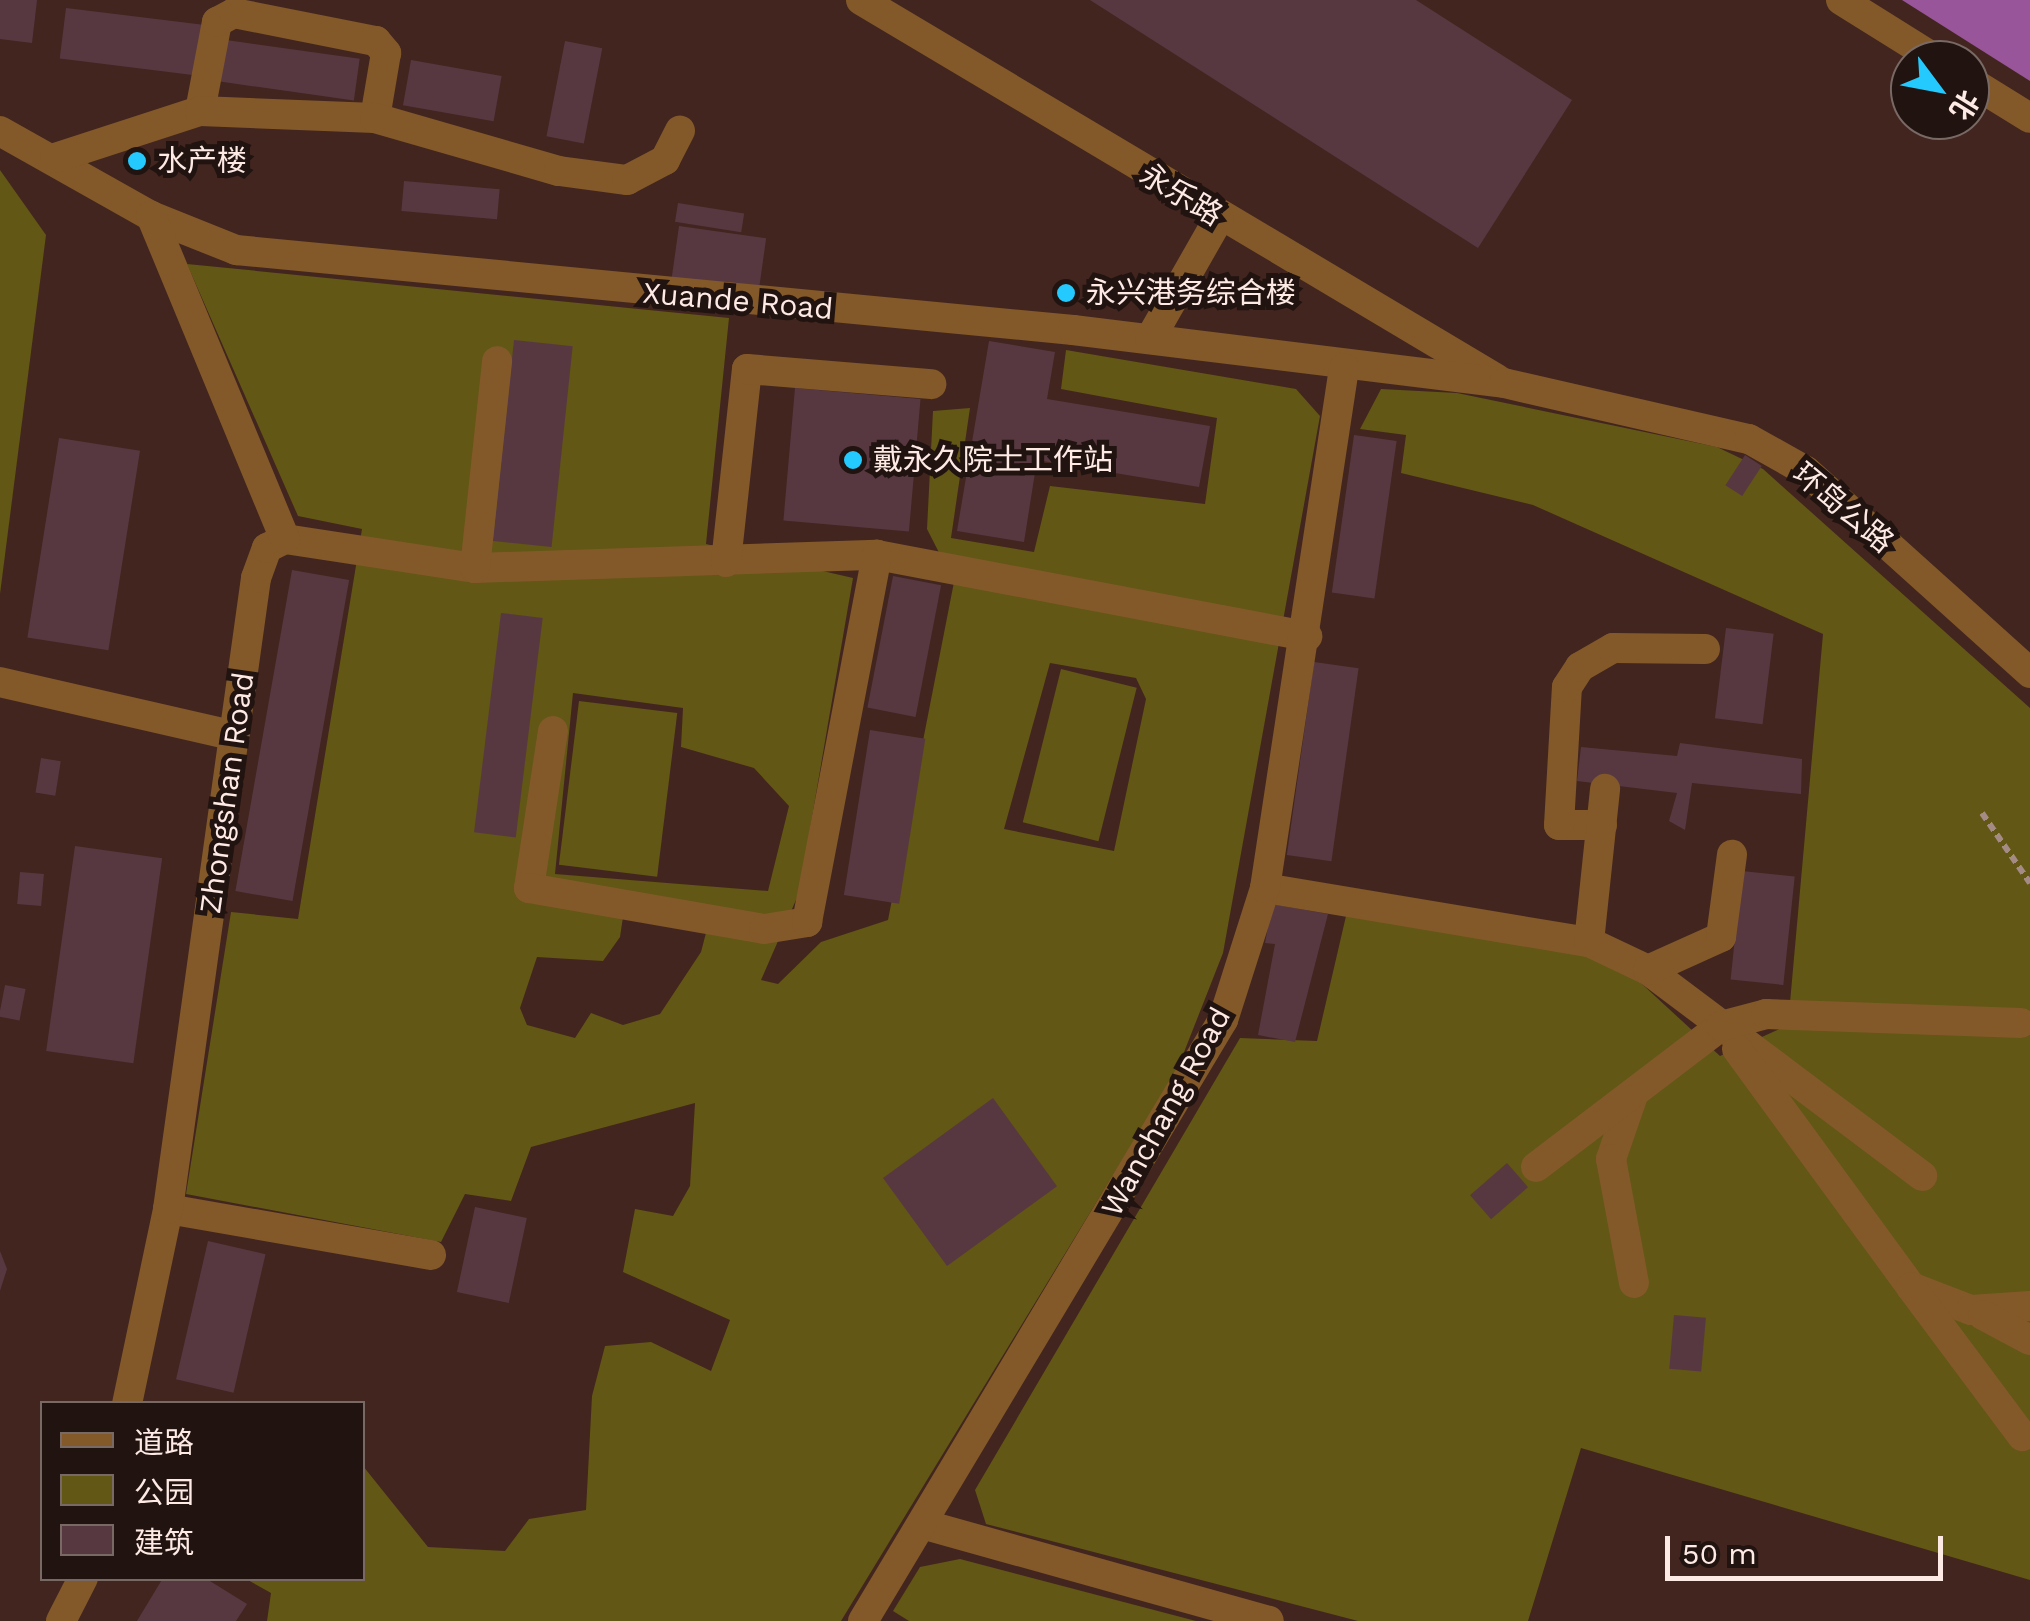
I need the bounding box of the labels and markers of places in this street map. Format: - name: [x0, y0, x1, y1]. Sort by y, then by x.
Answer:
- place label: 水产楼: [157, 143, 247, 179]
- marker: 水产楼: [126, 150, 148, 172]
- place label: 永兴港务综合楼: [1086, 275, 1296, 311]
- marker: 永兴港务综合楼: [1055, 282, 1077, 304]
- place label: 戴永久院士工作站: [873, 442, 1113, 478]
- marker: 戴永久院士工作站: [842, 449, 864, 471]

